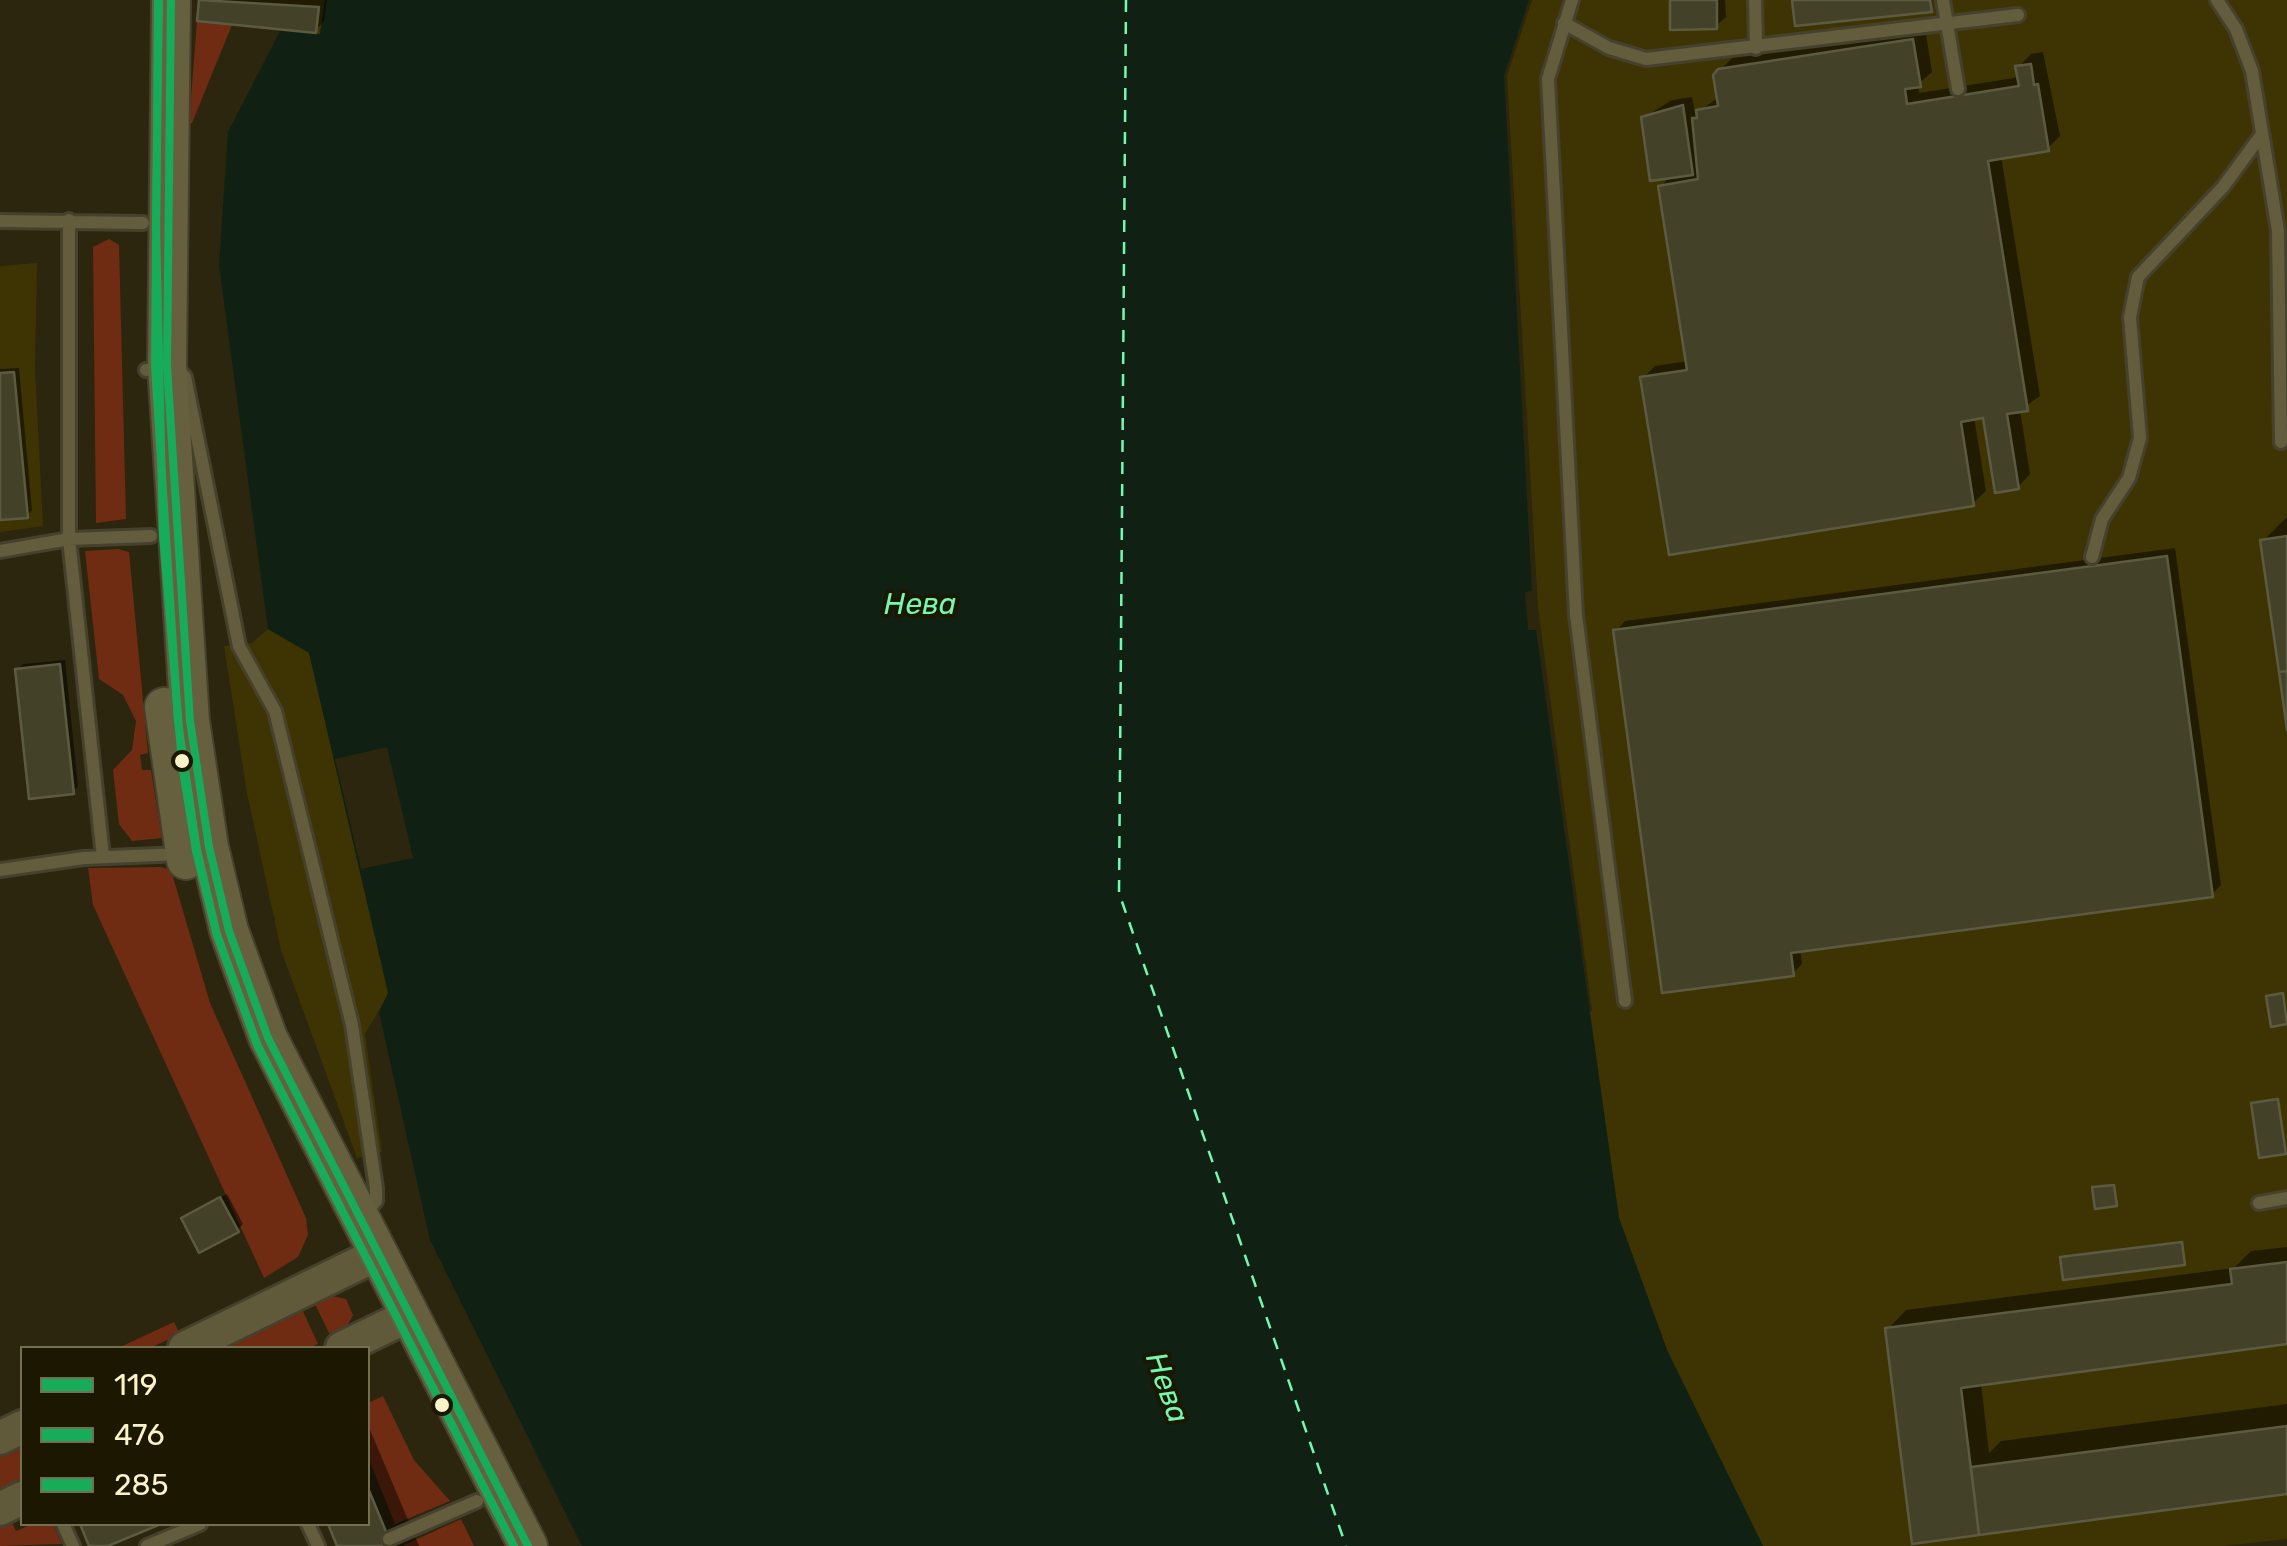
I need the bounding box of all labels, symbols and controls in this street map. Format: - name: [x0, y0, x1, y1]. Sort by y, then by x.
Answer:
- water label: Нева: [884, 587, 956, 623]
- unlabelled marker: [172, 751, 192, 771]
- legend: [20, 1346, 370, 1526]
- water label: Нева: [1137, 1348, 1195, 1428]
- text: 119: [114, 1367, 157, 1403]
- unlabelled marker: [432, 1395, 452, 1415]
- text: 476: [114, 1417, 165, 1453]
- text: 285: [114, 1467, 169, 1503]

